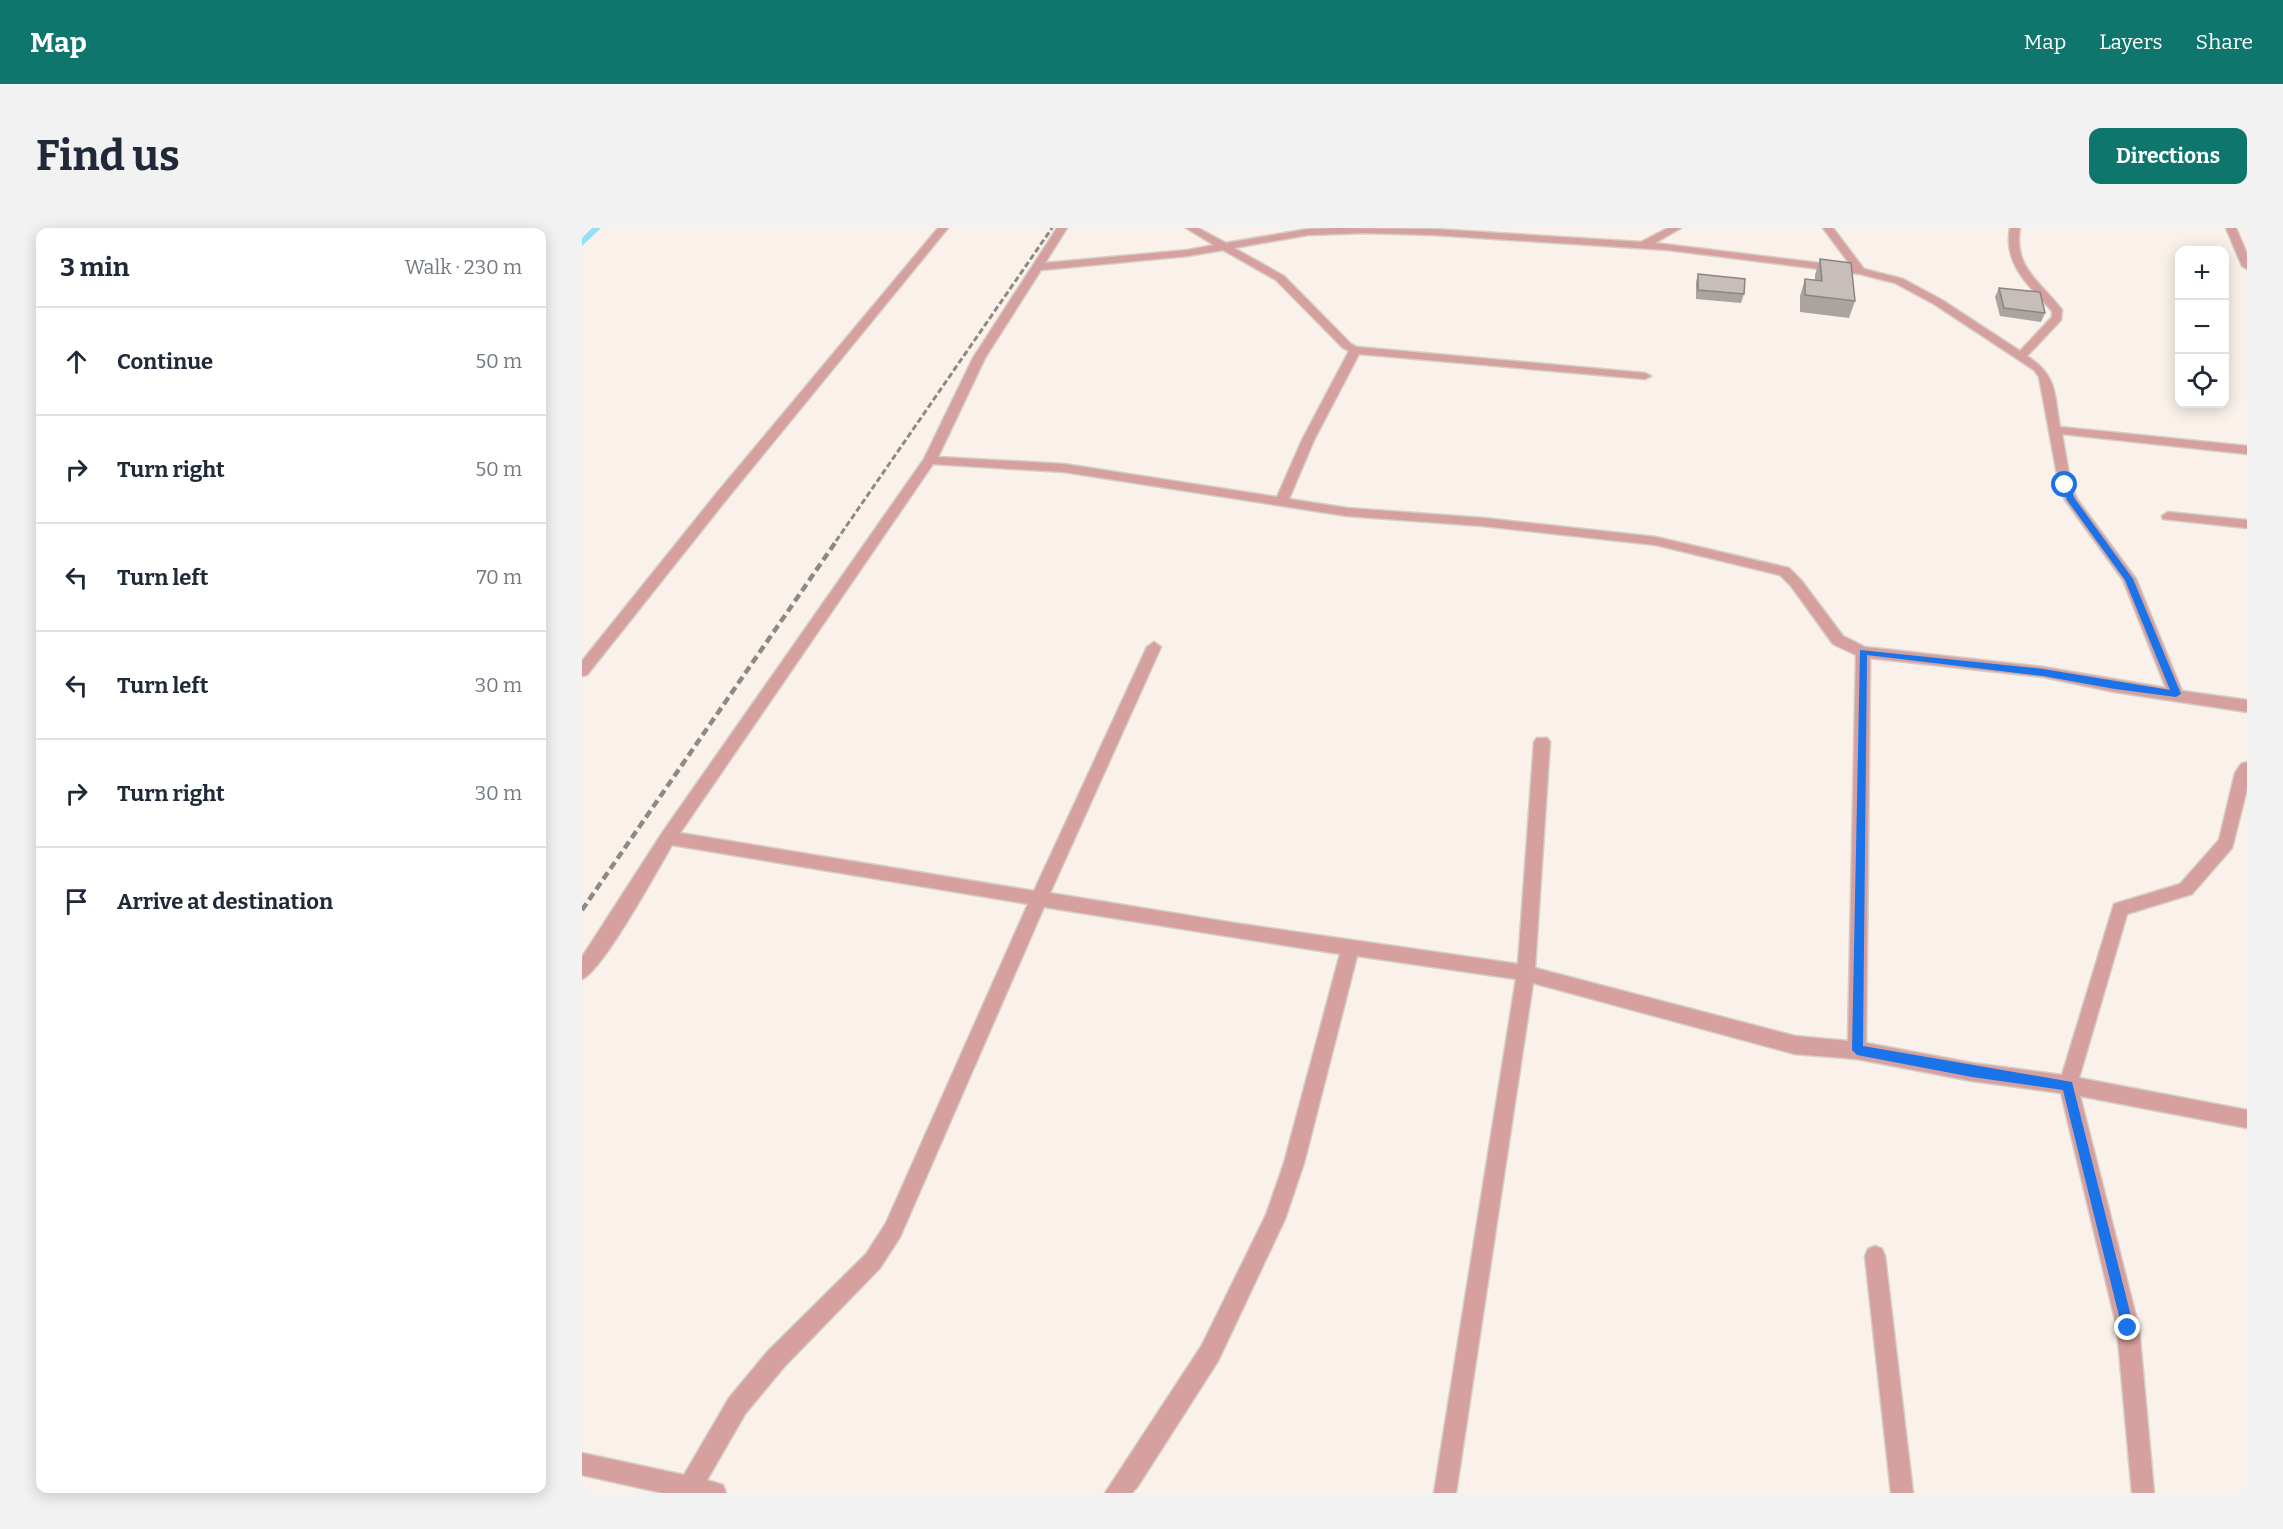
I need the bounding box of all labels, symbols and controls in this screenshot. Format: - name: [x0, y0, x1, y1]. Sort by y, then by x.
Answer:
- text: Map: [30, 26, 87, 59]
- text: Map: [2024, 29, 2066, 55]
- text: Layers: [2099, 29, 2163, 55]
- text: Share: [2196, 29, 2253, 55]
- button: Directions: [2089, 128, 2247, 184]
- text: Find us: [36, 131, 180, 181]
- map controls: [2175, 246, 2229, 408]
- button: +: [2175, 246, 2229, 300]
- text: 3 min: [60, 252, 129, 283]
- text: Walk · 230 m: [405, 255, 522, 279]
- button: −: [2175, 300, 2229, 354]
- icon: ahead: [60, 345, 93, 378]
- text: Continue: [117, 348, 213, 375]
- text: 50 m: [475, 349, 522, 373]
- button: locate: [2175, 354, 2229, 408]
- icon: right: [60, 453, 93, 486]
- text: Turn right: [117, 456, 225, 483]
- text: 50 m: [475, 457, 522, 481]
- route start: [2051, 471, 2077, 497]
- icon: left: [60, 561, 93, 594]
- text: Turn left: [117, 564, 209, 591]
- text: 70 m: [476, 565, 522, 589]
- icon: left: [60, 669, 93, 702]
- text: Turn left: [117, 672, 209, 699]
- text: 30 m: [475, 673, 522, 697]
- icon: right: [60, 777, 93, 810]
- text: Turn right: [117, 780, 225, 807]
- text: 30 m: [475, 781, 522, 805]
- icon: arrive: [60, 885, 93, 918]
- text: Arrive at destination: [117, 888, 333, 915]
- route end: [2114, 1314, 2140, 1340]

